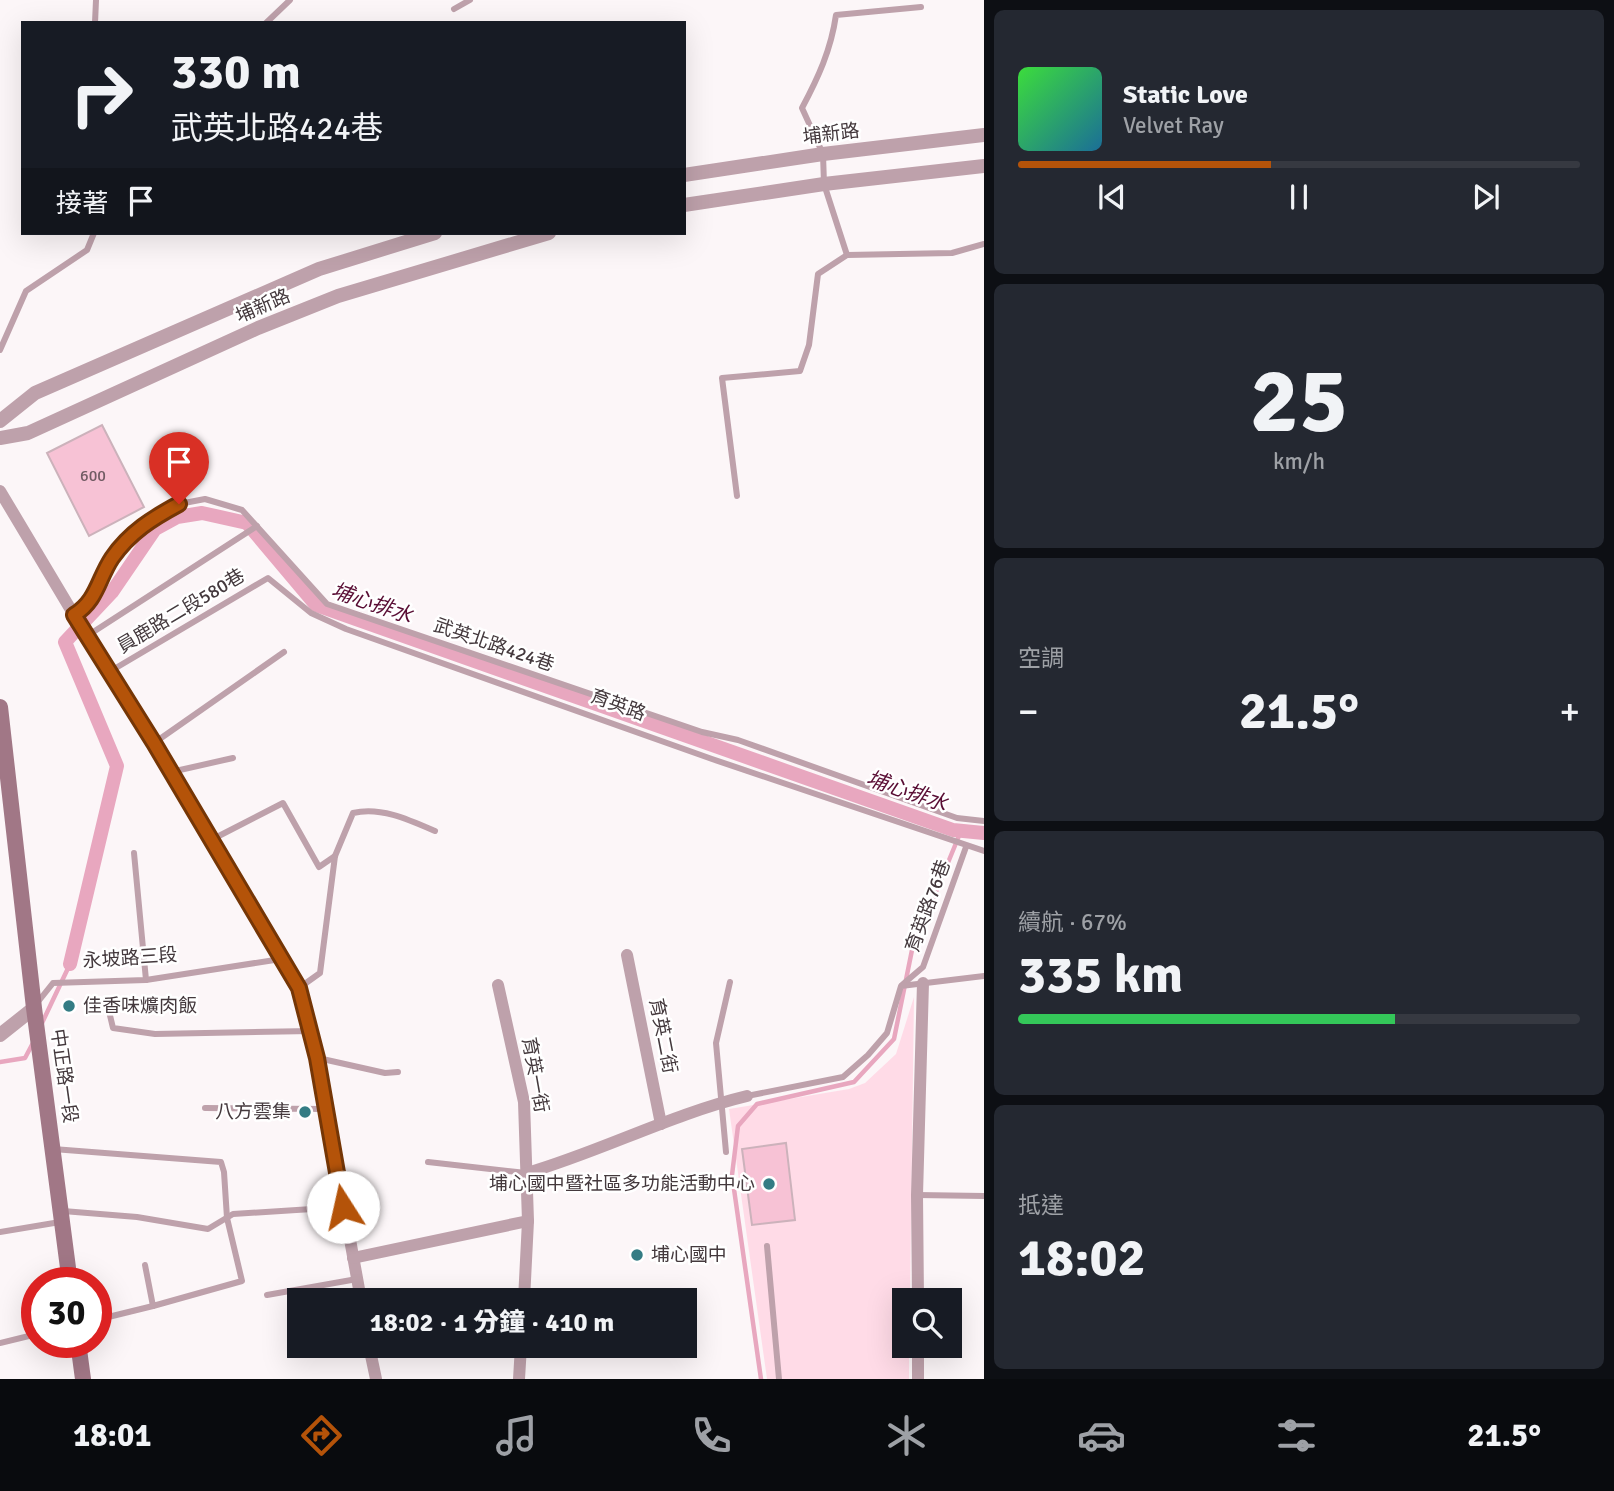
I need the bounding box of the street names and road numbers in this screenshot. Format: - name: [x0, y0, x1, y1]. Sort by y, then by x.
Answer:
- street label: 埔新路: [801, 119, 861, 149]
- street label: 埔新路: [232, 284, 294, 328]
- street label: 員鹿路二段580巷: [113, 563, 249, 659]
- street label: 武英北路424巷: [431, 613, 557, 677]
- street label: 育英路: [587, 684, 649, 726]
- street label: 育英路76巷: [900, 857, 956, 955]
- street label: 永坡路三段: [82, 943, 178, 973]
- street label: 育英二街: [644, 996, 682, 1076]
- street label: 中正路一段: [46, 1027, 82, 1125]
- street label: 育英一街: [517, 1035, 553, 1115]

